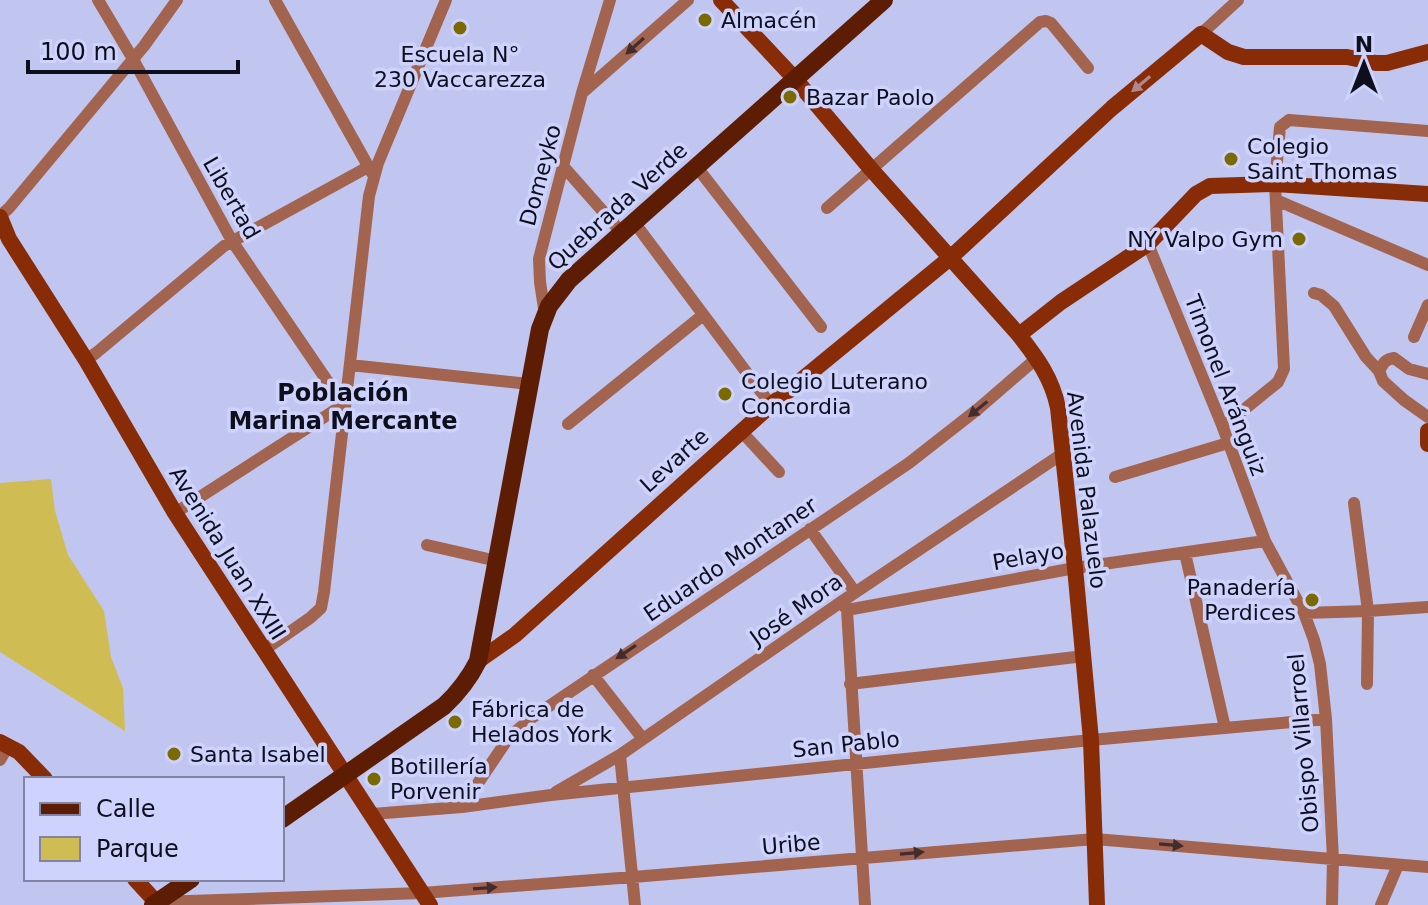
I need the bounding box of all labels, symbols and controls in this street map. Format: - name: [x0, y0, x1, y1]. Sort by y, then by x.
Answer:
- place label: Almacén: [721, 8, 817, 33]
- marker: Almacén: [696, 11, 714, 29]
- marker: Escuela N° 230 Vaccarezza: [451, 19, 469, 37]
- scale bar: [28, 24, 238, 74]
- north arrow: [1324, 24, 1404, 104]
- text: N: [1355, 32, 1373, 57]
- one-way arrow: [625, 37, 645, 54]
- text: 100 m: [40, 38, 117, 66]
- place label: Escuela N° 230 Vaccarezza: [374, 42, 546, 92]
- one-way arrow: [1132, 75, 1152, 92]
- place label: Bazar Paolo: [806, 85, 934, 110]
- marker: Bazar Paolo: [781, 88, 799, 106]
- street label: Domeyko: [515, 122, 566, 229]
- place label: Colegio Saint Thomas: [1247, 134, 1397, 184]
- street label: Quebrada Verde: [543, 137, 692, 275]
- marker: Colegio Saint Thomas: [1222, 150, 1240, 168]
- street label: Libertad: [198, 153, 265, 244]
- place label: NY Valpo Gym: [1127, 227, 1283, 252]
- marker: NY Valpo Gym: [1290, 230, 1308, 248]
- street label: Timonel Aránguiz: [1179, 290, 1272, 479]
- place label: Colegio Luterano Concordia: [741, 369, 928, 419]
- district label: Población Marina Mercante: [228, 379, 458, 435]
- marker: Colegio Luterano Concordia: [716, 385, 734, 403]
- street label: Avenida Palazuelo: [1062, 390, 1111, 590]
- one-way arrow: [968, 400, 988, 417]
- street label: Levarte: [635, 423, 714, 497]
- street label: Avenida Juan XXIII: [164, 462, 291, 644]
- street label: Eduardo Montaner: [639, 492, 822, 627]
- street label: Pelayo: [990, 538, 1066, 575]
- street label: José Mora: [744, 569, 847, 651]
- place label: Panadería Perdices: [1187, 575, 1296, 625]
- marker: Panadería Perdices: [1303, 591, 1321, 609]
- one-way arrow: [616, 645, 637, 660]
- street label: Obispo Villarroel: [1283, 652, 1324, 834]
- place label: Fábrica de Helados York: [471, 697, 613, 747]
- marker: Fábrica de Helados York: [446, 713, 464, 731]
- street label: San Pablo: [791, 726, 901, 763]
- place label: Santa Isabel: [190, 742, 326, 767]
- marker: Santa Isabel: [165, 745, 183, 763]
- place label: Botillería Porvenir: [390, 754, 488, 804]
- marker: Botillería Porvenir: [365, 770, 383, 788]
- legend: [24, 777, 284, 881]
- text: Calle: [96, 795, 156, 823]
- street label: Uribe: [761, 829, 821, 860]
- text: Parque: [96, 835, 179, 863]
- one-way arrow: [1159, 839, 1184, 852]
- one-way arrow: [900, 847, 925, 860]
- one-way arrow: [473, 881, 498, 894]

